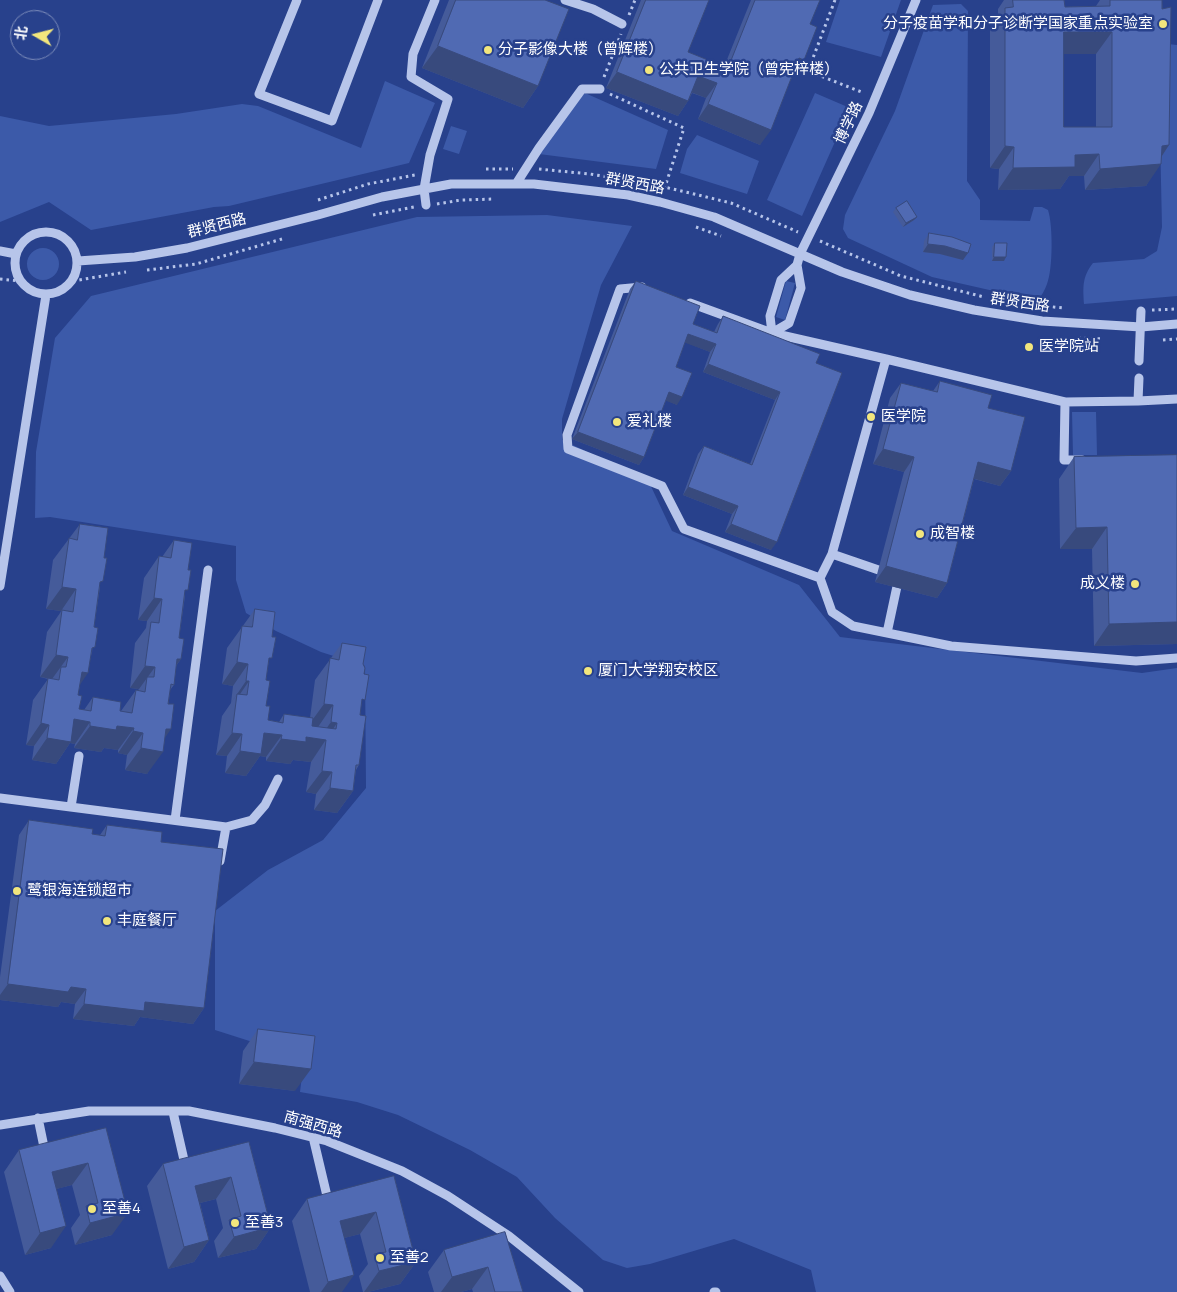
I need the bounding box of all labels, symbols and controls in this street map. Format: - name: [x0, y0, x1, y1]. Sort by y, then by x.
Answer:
- north arrow: [10, 10, 60, 60]
- place label: 分子疫苗学和分子诊断学国家重点实验室: [883, 15, 1153, 33]
- marker: 分子疫苗学和分子诊断学国家重点实验室: [1157, 18, 1169, 30]
- text: 北: [10, 25, 31, 41]
- place label: 分子影像大楼（曾辉楼）: [498, 41, 663, 59]
- marker: 分子影像大楼（曾辉楼）: [482, 44, 494, 56]
- place label: 公共卫生学院（曾宪梓楼）: [659, 61, 839, 79]
- marker: 公共卫生学院（曾宪梓楼）: [643, 64, 655, 76]
- street label: 博学路: [831, 99, 867, 147]
- street label: 群贤西路: [604, 170, 666, 198]
- street label: 群贤西路: [186, 210, 248, 242]
- street label: 群贤西路: [989, 290, 1051, 316]
- place label: 医学院站: [1039, 338, 1099, 356]
- marker: 医学院站: [1023, 341, 1035, 353]
- place label: 医学院: [881, 408, 926, 426]
- marker: 医学院: [865, 411, 877, 423]
- place label: 爱礼楼: [627, 413, 672, 431]
- marker: 爱礼楼: [611, 416, 623, 428]
- place label: 成智楼: [930, 525, 975, 543]
- marker: 成智楼: [914, 528, 926, 540]
- place label: 成义楼: [1080, 575, 1125, 593]
- marker: 成义楼: [1129, 578, 1141, 590]
- place label: 厦门大学翔安校区: [598, 662, 718, 680]
- marker: 厦门大学翔安校区: [582, 665, 594, 677]
- place label: 鹭银海连锁超市: [27, 882, 132, 900]
- marker: 鹭银海连锁超市: [11, 885, 23, 897]
- place label: 丰庭餐厅: [117, 912, 177, 930]
- marker: 丰庭餐厅: [101, 915, 113, 927]
- street label: 南强西路: [282, 1108, 344, 1142]
- place label: 至善4: [102, 1200, 141, 1218]
- marker: 至善4: [86, 1203, 98, 1215]
- place label: 至善3: [245, 1214, 283, 1232]
- marker: 至善3: [229, 1217, 241, 1229]
- place label: 至善2: [390, 1249, 429, 1267]
- marker: 至善2: [374, 1252, 386, 1264]

